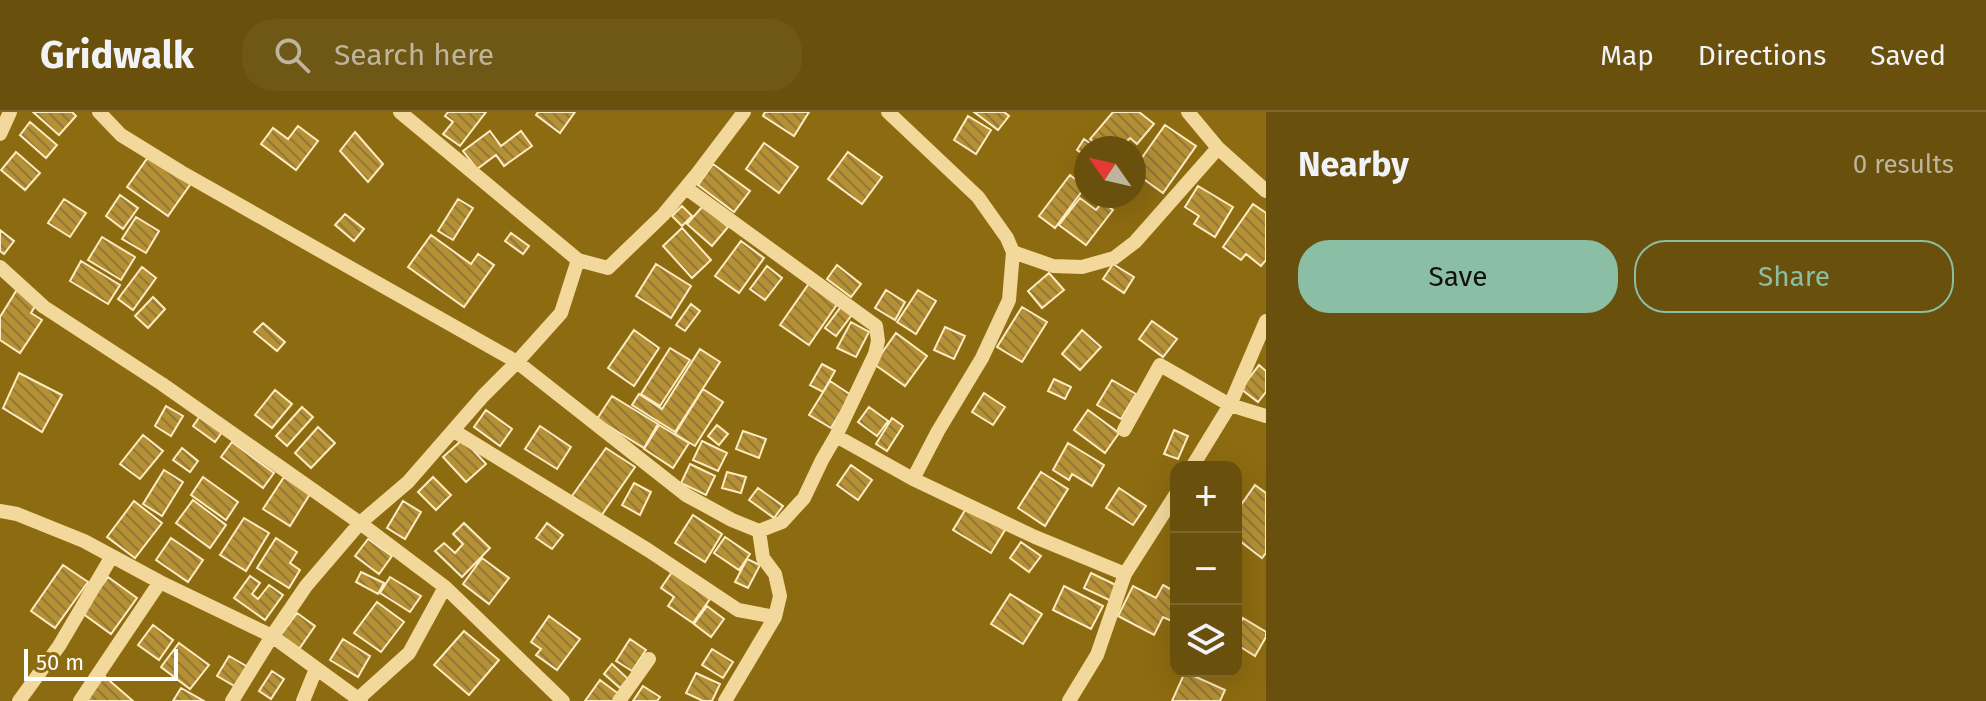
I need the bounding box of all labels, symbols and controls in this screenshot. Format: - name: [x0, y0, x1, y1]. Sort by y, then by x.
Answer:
- search box: [242, 19, 802, 91]
- text: Gridwalk: [40, 32, 194, 78]
- icon: search: [270, 33, 314, 77]
- text: Search here: [334, 37, 494, 73]
- text: Map: [1600, 39, 1654, 72]
- text: Directions: [1698, 39, 1826, 72]
- text: Saved: [1870, 39, 1946, 72]
- north arrow: [1074, 136, 1146, 208]
- text: Nearby: [1298, 144, 1409, 185]
- text: 0 results: [1853, 149, 1954, 180]
- button: Save: [1298, 240, 1618, 313]
- button: Share: [1634, 240, 1954, 313]
- map controls: [1170, 461, 1242, 677]
- button: +: [1170, 461, 1242, 533]
- button: −: [1170, 533, 1242, 605]
- button: layers: [1170, 605, 1242, 677]
- scale bar: [24, 645, 178, 681]
- text: 50 m: [36, 649, 84, 676]

